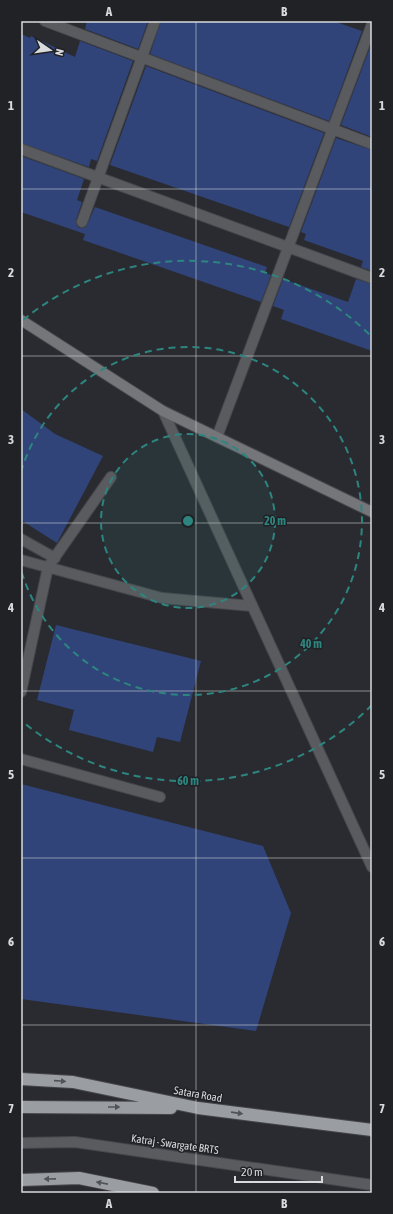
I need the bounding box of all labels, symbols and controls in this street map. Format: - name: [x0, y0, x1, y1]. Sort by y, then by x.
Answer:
- text: A: [105, 4, 113, 19]
- text: B: [281, 4, 288, 19]
- north arrow: [30, 30, 70, 70]
- text: N: [53, 48, 66, 57]
- text: 1: [8, 98, 14, 113]
- text: 1: [379, 98, 385, 113]
- text: 2: [8, 265, 14, 280]
- text: 2: [379, 265, 385, 280]
- text: 3: [8, 432, 14, 447]
- text: 3: [379, 432, 385, 447]
- centre of rings: [181, 514, 195, 528]
- text: 20 m: [264, 514, 286, 528]
- text: 4: [7, 600, 14, 615]
- text: 4: [378, 600, 385, 615]
- text: 40 m: [299, 637, 322, 651]
- text: 5: [8, 767, 14, 782]
- text: 5: [379, 767, 385, 782]
- text: 60 m: [177, 774, 199, 788]
- text: 6: [8, 934, 14, 949]
- text: 6: [379, 934, 385, 949]
- one-way arrow: [54, 1078, 66, 1085]
- street label: Satara Road: [173, 1084, 223, 1104]
- text: 7: [8, 1101, 14, 1116]
- text: 7: [379, 1101, 385, 1116]
- one-way arrow: [108, 1104, 121, 1110]
- one-way arrow: [231, 1110, 243, 1116]
- street label: Katraj - Swargate BRTS: [130, 1132, 220, 1156]
- scale bar: [235, 1158, 322, 1184]
- text: 20 m: [241, 1165, 263, 1179]
- one-way arrow: [43, 1176, 56, 1182]
- one-way arrow: [96, 1180, 108, 1186]
- text: A: [105, 1196, 113, 1211]
- text: B: [281, 1196, 288, 1211]

